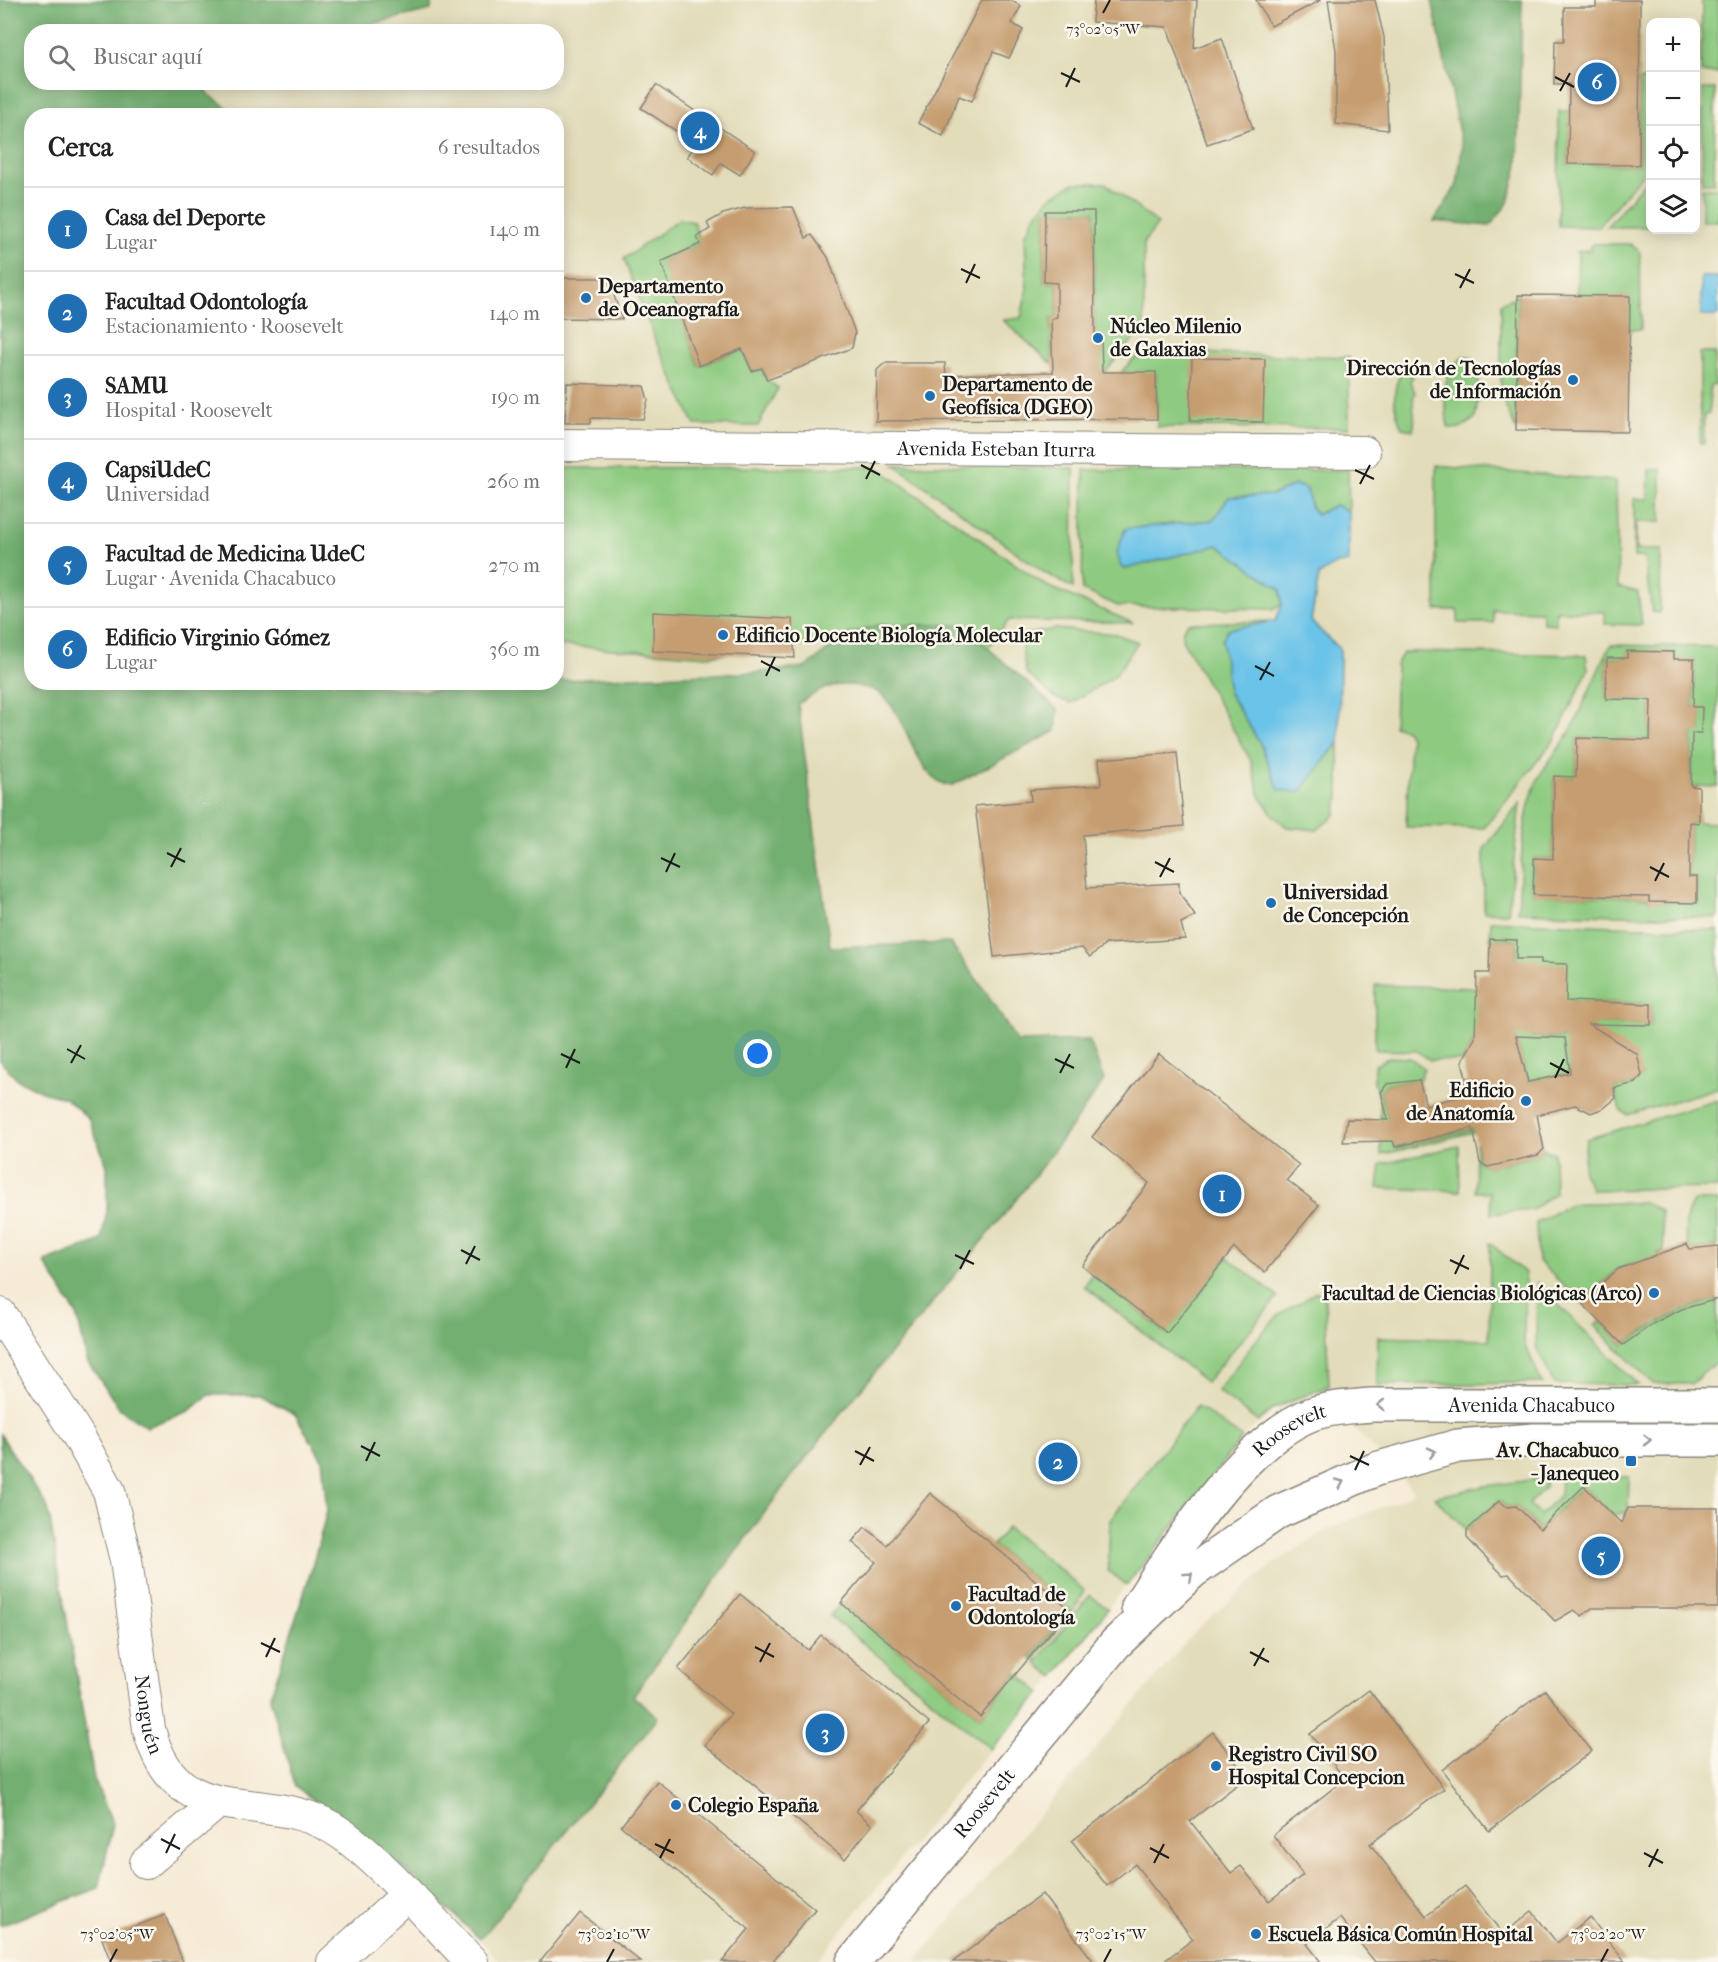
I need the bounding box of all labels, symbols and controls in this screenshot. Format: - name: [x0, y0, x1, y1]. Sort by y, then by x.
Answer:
- map controls: [1646, 18, 1700, 234]
- button: +: [1646, 18, 1700, 72]
- text: 73°02'05"W: [1066, 20, 1141, 38]
- search box: [24, 24, 564, 90]
- icon: search: [45, 41, 78, 74]
- text: Buscar aquí: [93, 44, 202, 70]
- pin: 6: [1578, 60, 1616, 104]
- button: −: [1646, 72, 1700, 126]
- pin: 4: [680, 108, 720, 154]
- button: locate: [1646, 126, 1700, 180]
- text: Cerca: [48, 132, 113, 163]
- text: 6 resultados: [438, 136, 540, 159]
- button: layers: [1646, 180, 1700, 234]
- text: Casa del Deporte: [105, 205, 265, 231]
- text: 1: [64, 218, 71, 241]
- text: 140 m: [489, 218, 540, 241]
- text: Lugar: [105, 231, 157, 254]
- place label: Departamento de Oceanografía: [598, 275, 740, 321]
- text: Facultad Odontología: [105, 289, 307, 315]
- marker: Departamento de Oceanografía: [579, 291, 593, 305]
- text: 2: [62, 302, 73, 325]
- text: 140 m: [489, 302, 540, 325]
- text: Estacionamiento · Roosevelt: [105, 315, 344, 338]
- place label: Núcleo Milenio de Galaxias: [1110, 315, 1241, 361]
- marker: Núcleo Milenio de Galaxias: [1091, 331, 1105, 345]
- place label: Dirección de Tecnologías de Información: [1346, 357, 1562, 403]
- text: SAMU: [105, 373, 168, 399]
- place label: Departamento de Geofísica (DGEO): [942, 373, 1093, 419]
- marker: Dirección de Tecnologías de Información: [1566, 373, 1580, 387]
- text: 3: [63, 386, 72, 409]
- text: 190 m: [490, 386, 540, 409]
- marker: Departamento de Geofísica (DGEO): [923, 389, 937, 403]
- text: Hospital · Roosevelt: [105, 399, 273, 422]
- street label: Avenida Esteban Iturra: [896, 436, 1096, 461]
- text: CapsiUdeC: [105, 457, 211, 483]
- text: 4: [62, 470, 73, 493]
- text: 260 m: [487, 470, 540, 493]
- text: Universidad: [105, 483, 210, 506]
- text: Facultad de Medicina UdeC: [105, 541, 365, 567]
- text: 5: [63, 554, 72, 577]
- text: 270 m: [488, 554, 540, 577]
- text: Lugar · Avenida Chacabuco: [105, 567, 336, 590]
- place label: Edificio Docente Biología Molecular: [735, 624, 1043, 647]
- text: Edificio Virginio Gómez: [105, 625, 330, 651]
- marker: Edificio Docente Biología Molecular: [716, 628, 730, 642]
- text: 6: [62, 638, 73, 661]
- text: 360 m: [489, 638, 540, 661]
- text: Lugar: [105, 651, 157, 674]
- place label: Universidad de Concepción: [1282, 881, 1409, 927]
- marker: Universidad de Concepción: [1264, 896, 1278, 910]
- your location: [743, 1039, 772, 1068]
- place label: Edificio de Anatomía: [1406, 1079, 1515, 1125]
- marker: Edificio de Anatomía: [1519, 1094, 1533, 1108]
- pin: 1: [1202, 1172, 1242, 1216]
- place label: Facultad de Ciencias Biológicas (Arco): [1321, 1282, 1642, 1305]
- marker: Facultad de Ciencias Biológicas (Arco): [1647, 1286, 1661, 1300]
- street label: Avenida Chacabuco: [1447, 1394, 1615, 1417]
- street label: Roosevelt: [1247, 1399, 1328, 1461]
- one-way arrow: [1377, 1399, 1386, 1412]
- one-way arrow: [1642, 1434, 1651, 1446]
- place label: Av. Chacabuco - Janequeo: [1495, 1439, 1619, 1485]
- pin: 2: [1038, 1440, 1078, 1484]
- one-way arrow: [1427, 1446, 1437, 1459]
- marker: Av. Chacabuco - Janequeo: [1624, 1454, 1638, 1468]
- one-way arrow: [1334, 1478, 1345, 1490]
- pin: 5: [1582, 1534, 1620, 1578]
- one-way arrow: [1182, 1572, 1192, 1583]
- place label: Facultad de Odontología: [967, 1583, 1076, 1629]
- marker: Facultad de Odontología: [949, 1599, 963, 1613]
- street label: Nonguén: [130, 1673, 168, 1758]
- pin: 3: [806, 1710, 844, 1756]
- place label: Registro Civil SO Hospital Concepcion: [1228, 1743, 1405, 1789]
- marker: Registro Civil SO Hospital Concepcion: [1209, 1759, 1223, 1773]
- street label: Roosevelt: [949, 1763, 1019, 1843]
- place label: Colegio España: [688, 1794, 819, 1817]
- marker: Colegio España: [669, 1798, 683, 1812]
- place label: Escuela Básica Común Hospital: [1268, 1923, 1533, 1946]
- text: 73°02'05"W: [80, 1925, 155, 1943]
- text: 73°02'10"W: [578, 1925, 651, 1943]
- text: 73°02'15"W: [1076, 1925, 1147, 1943]
- text: 73°02'20"W: [1571, 1925, 1647, 1943]
- marker: Escuela Básica Común Hospital: [1249, 1927, 1263, 1941]

